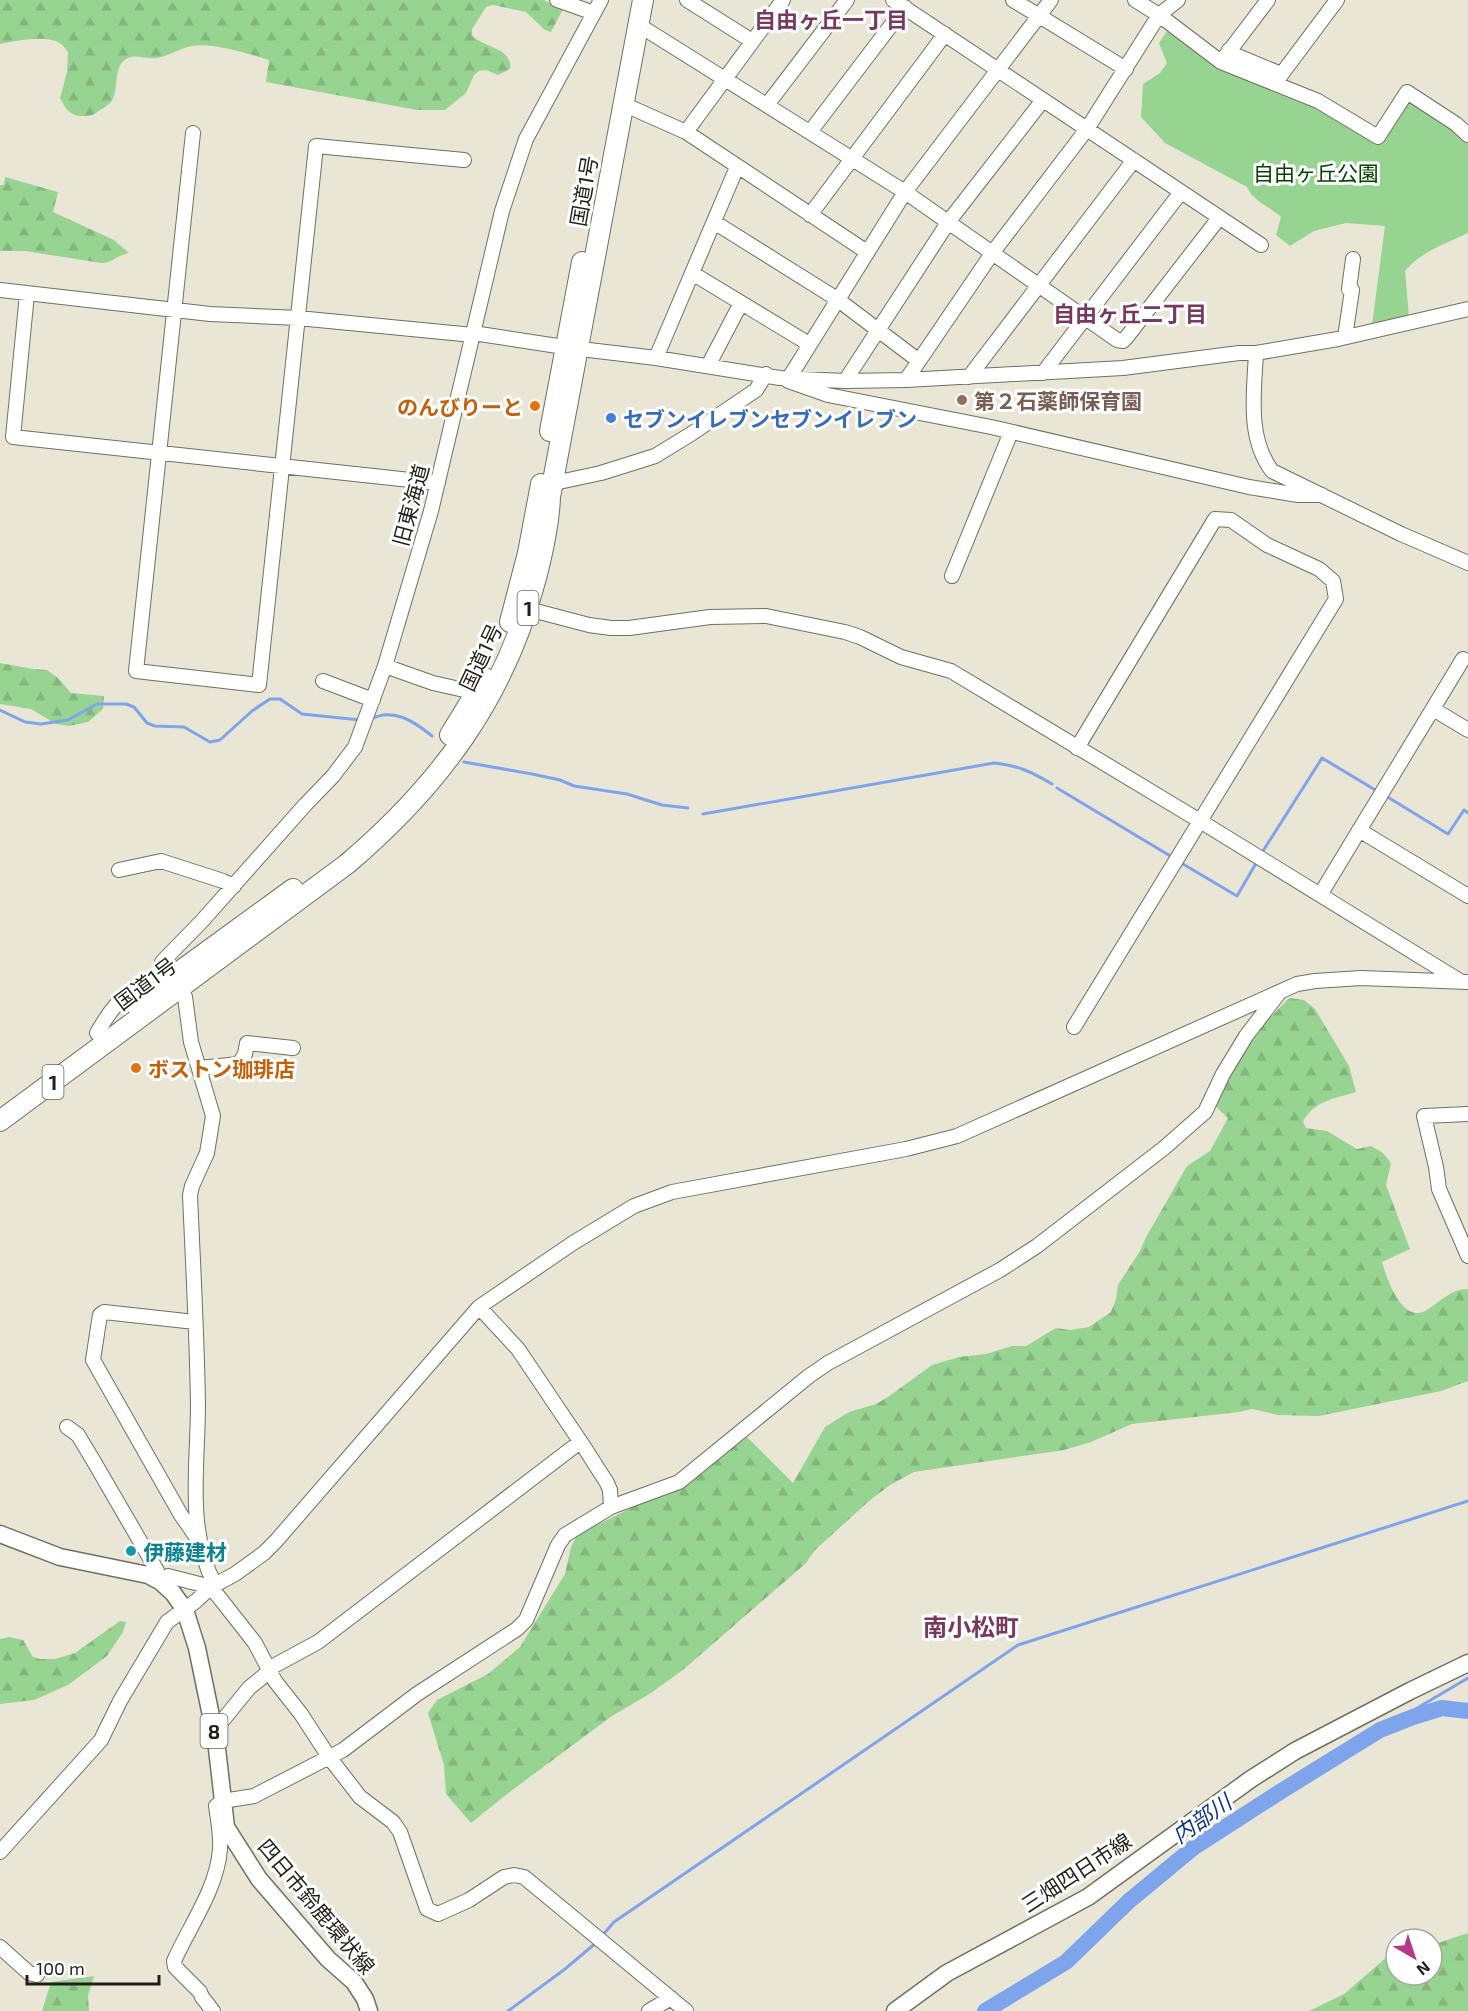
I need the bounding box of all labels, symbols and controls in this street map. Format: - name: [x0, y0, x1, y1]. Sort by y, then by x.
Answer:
- district label: 自由ヶ丘一丁目: [754, 6, 908, 32]
- street label: 国道1号: [564, 154, 602, 228]
- park label: 自由ヶ丘公園: [1253, 160, 1379, 185]
- district label: 自由ヶ丘二丁目: [1053, 300, 1207, 326]
- place label: 第２石薬師保育園: [974, 388, 1142, 413]
- marker: 第２石薬師保育園: [955, 393, 969, 407]
- place label: のんびりーと: [397, 394, 523, 419]
- marker: のんびりーと: [528, 399, 542, 413]
- place label: セブンイレブンセブンイレブン: [623, 406, 917, 431]
- marker: セブンイレブンセブンイレブン: [604, 411, 618, 425]
- street label: 旧東海道: [387, 461, 433, 549]
- road number: 1: [518, 591, 538, 625]
- street label: 国道1号: [454, 619, 506, 695]
- street label: 国道1号: [109, 952, 181, 1014]
- place label: ボストン珈琲店: [148, 1056, 295, 1081]
- marker: ボストン珈琲店: [129, 1061, 143, 1075]
- road number: 1: [42, 1065, 64, 1099]
- place label: 伊藤建材: [143, 1539, 227, 1564]
- marker: 伊藤建材: [124, 1544, 138, 1558]
- district label: 南小松町: [923, 1612, 1019, 1641]
- road number: 8: [200, 1714, 228, 1748]
- water label: 内部川: [1167, 1787, 1237, 1848]
- street label: 三畑四日市線: [1016, 1827, 1136, 1917]
- street label: 四日市鈴鹿環状線: [253, 1834, 381, 1978]
- north arrow: [1384, 1927, 1444, 1987]
- scale bar: [27, 1948, 159, 1986]
- text: 100 m: [36, 1957, 85, 1979]
- text: N: [1413, 1958, 1434, 1980]

